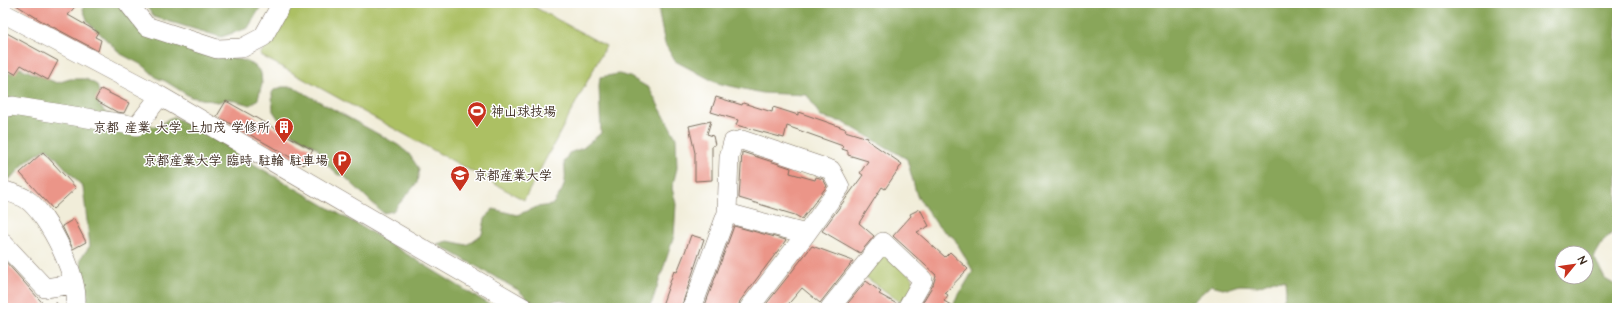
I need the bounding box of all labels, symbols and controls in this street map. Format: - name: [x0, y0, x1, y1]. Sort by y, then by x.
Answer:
- sports icon: 神山球技場: [466, 100, 488, 128]
- place label: 神山球技場: [491, 103, 556, 121]
- building icon: 京都 産業 大学 上加茂 学修所: [273, 116, 295, 144]
- place label: 京都 産業 大学 上加茂 学修所: [93, 119, 270, 137]
- parking icon: 京都産業大学 臨時 駐輪 駐車場: [331, 149, 353, 177]
- place label: 京都産業大学 臨時 駐輪 駐車場: [143, 152, 328, 170]
- school or university icon: 京都産業大学: [449, 164, 471, 192]
- place label: 京都産業大学: [474, 167, 552, 185]
- north arrow: [1554, 245, 1594, 285]
- text: N: [1574, 254, 1591, 267]

